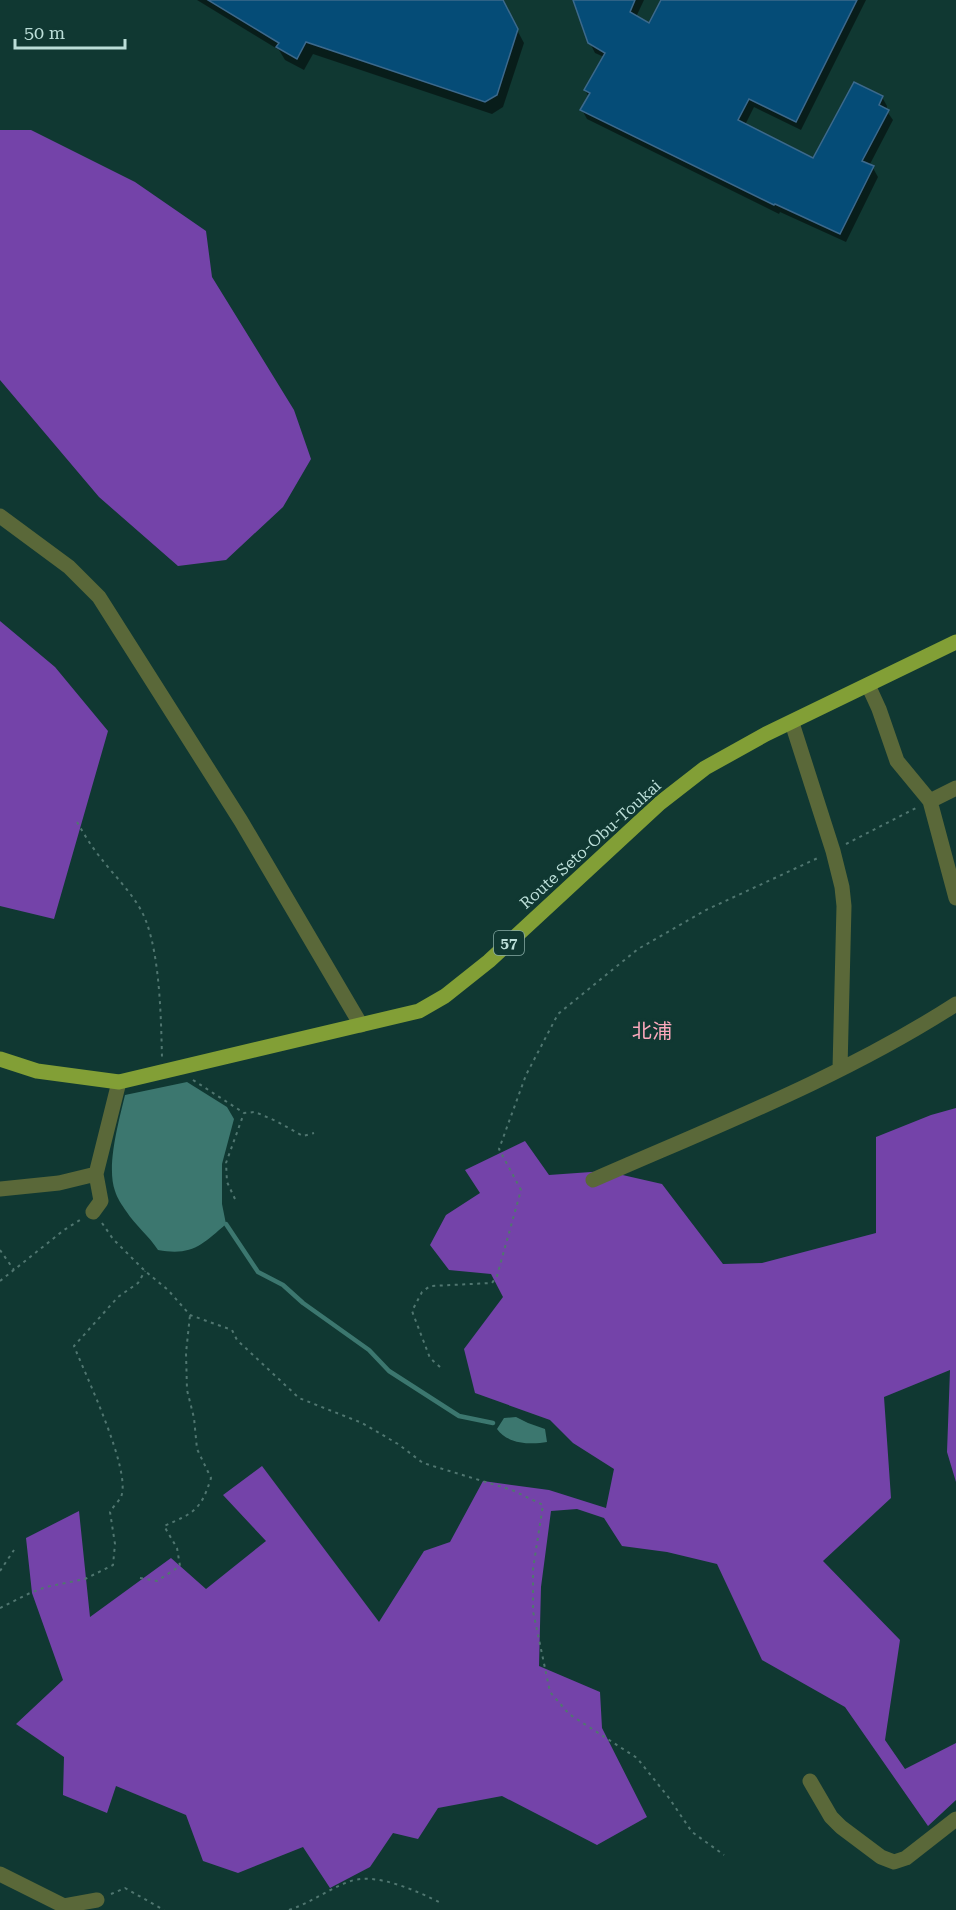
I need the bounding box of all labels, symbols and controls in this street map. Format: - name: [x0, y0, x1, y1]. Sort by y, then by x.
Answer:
- scale bar: [15, 12, 124, 50]
- text: 50 m: [24, 22, 65, 43]
- street label: Route Seto-Obu-Toukai: [516, 776, 665, 913]
- road number: 57: [494, 931, 524, 955]
- district label: 北浦: [632, 1019, 672, 1043]

